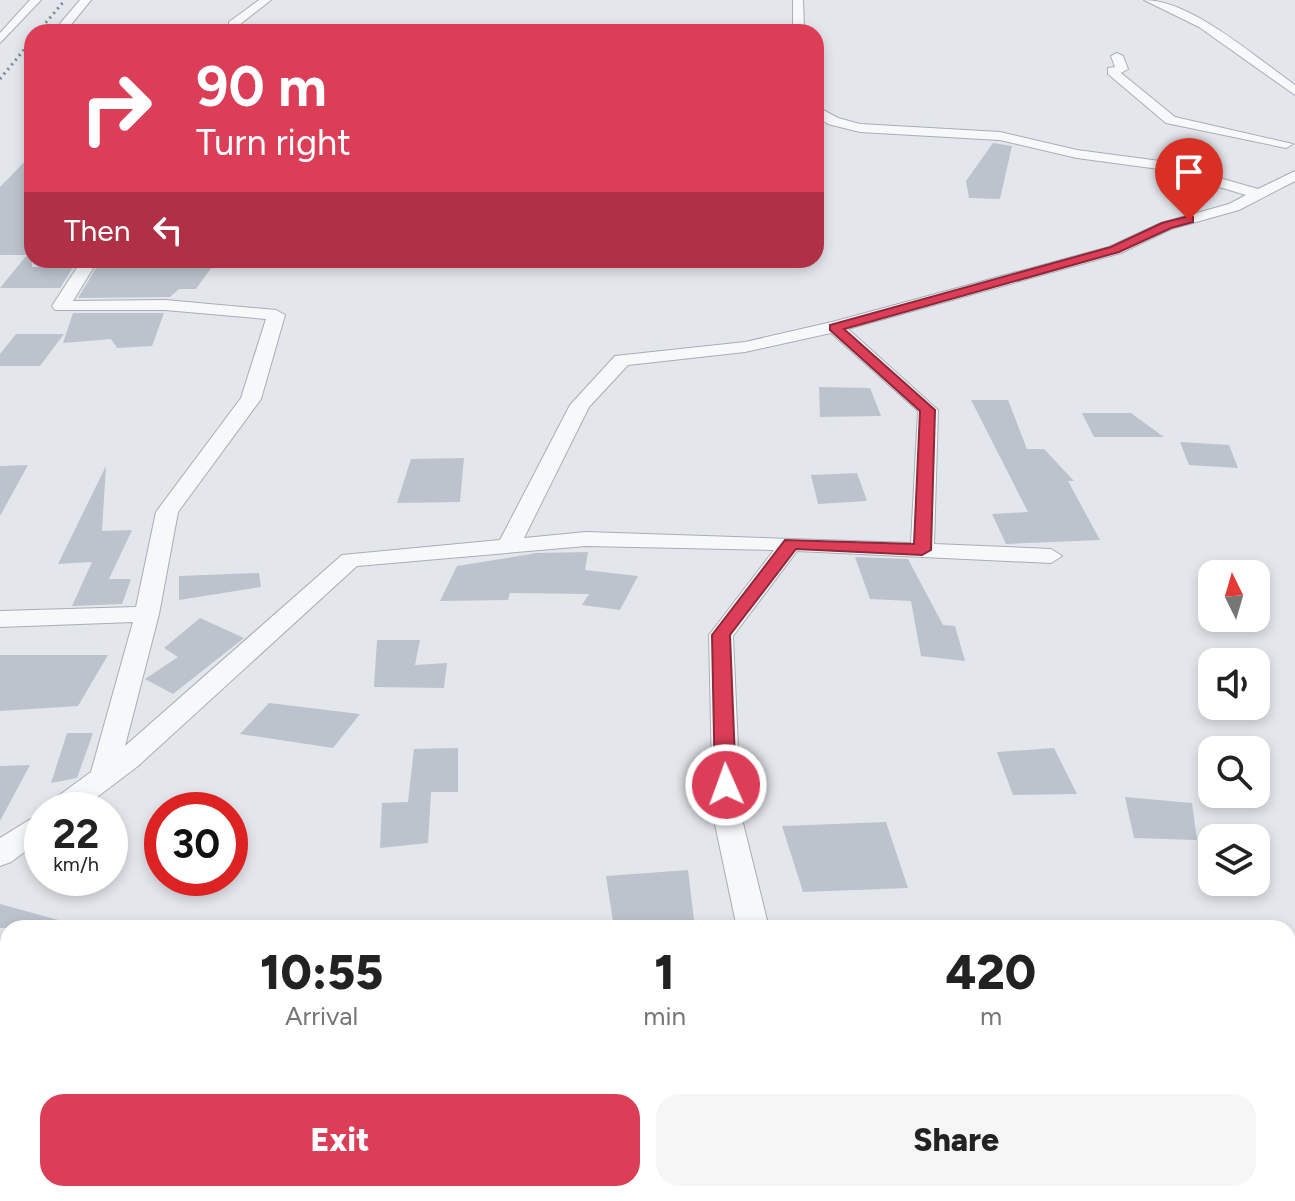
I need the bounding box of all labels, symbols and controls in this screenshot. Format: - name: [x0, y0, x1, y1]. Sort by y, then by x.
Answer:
- text: 90 m: [196, 53, 327, 120]
- icon: right: [64, 56, 168, 160]
- text: Turn right: [196, 121, 351, 164]
- pin: [1155, 138, 1223, 220]
- icon: arrive: [1167, 150, 1211, 194]
- icon: left: [146, 208, 190, 252]
- text: Then: [64, 212, 130, 249]
- north arrow: [1198, 560, 1270, 632]
- map controls: [1198, 560, 1270, 896]
- button: sound: [1198, 648, 1270, 720]
- button: search: [1198, 736, 1270, 808]
- position arrow: [684, 743, 768, 827]
- speed limit sign: 30: [144, 792, 248, 896]
- text: 22: [53, 810, 99, 858]
- button: layers: [1198, 824, 1270, 896]
- text: km/h: [53, 852, 99, 876]
- text: 10:55: [260, 943, 383, 1001]
- text: 1: [654, 943, 675, 1001]
- text: 420: [946, 943, 1036, 1001]
- text: Arrival: [285, 1000, 358, 1032]
- text: min: [643, 1000, 686, 1032]
- text: m: [980, 1000, 1002, 1032]
- button: Exit: [40, 1094, 640, 1186]
- button: Share: [656, 1094, 1256, 1186]

